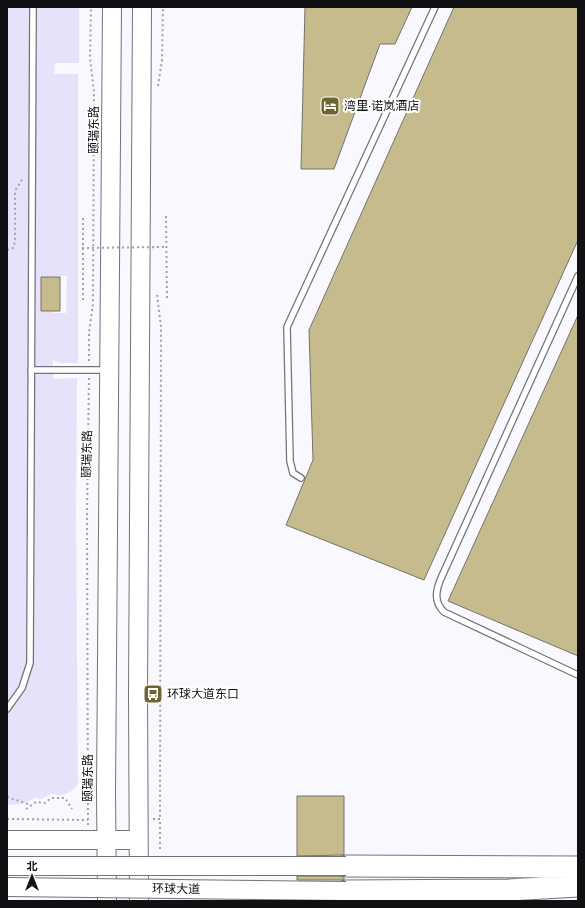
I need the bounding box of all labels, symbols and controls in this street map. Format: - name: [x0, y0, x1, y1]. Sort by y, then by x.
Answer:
- hotel icon: 湾里·诺岚酒店: [319, 95, 341, 117]
- place label: 湾里·诺岚酒店: [344, 98, 419, 113]
- street label: 颐瑞东路: [86, 106, 101, 154]
- street label: 颐瑞东路: [79, 430, 94, 478]
- bus stop icon: 环球大道东口: [142, 683, 164, 705]
- place label: 环球大道东口: [167, 686, 239, 701]
- street label: 颐瑞东路: [80, 754, 95, 802]
- north arrow: [12, 856, 52, 896]
- text: 北: [27, 859, 38, 873]
- street label: 环球大道: [152, 881, 200, 896]

